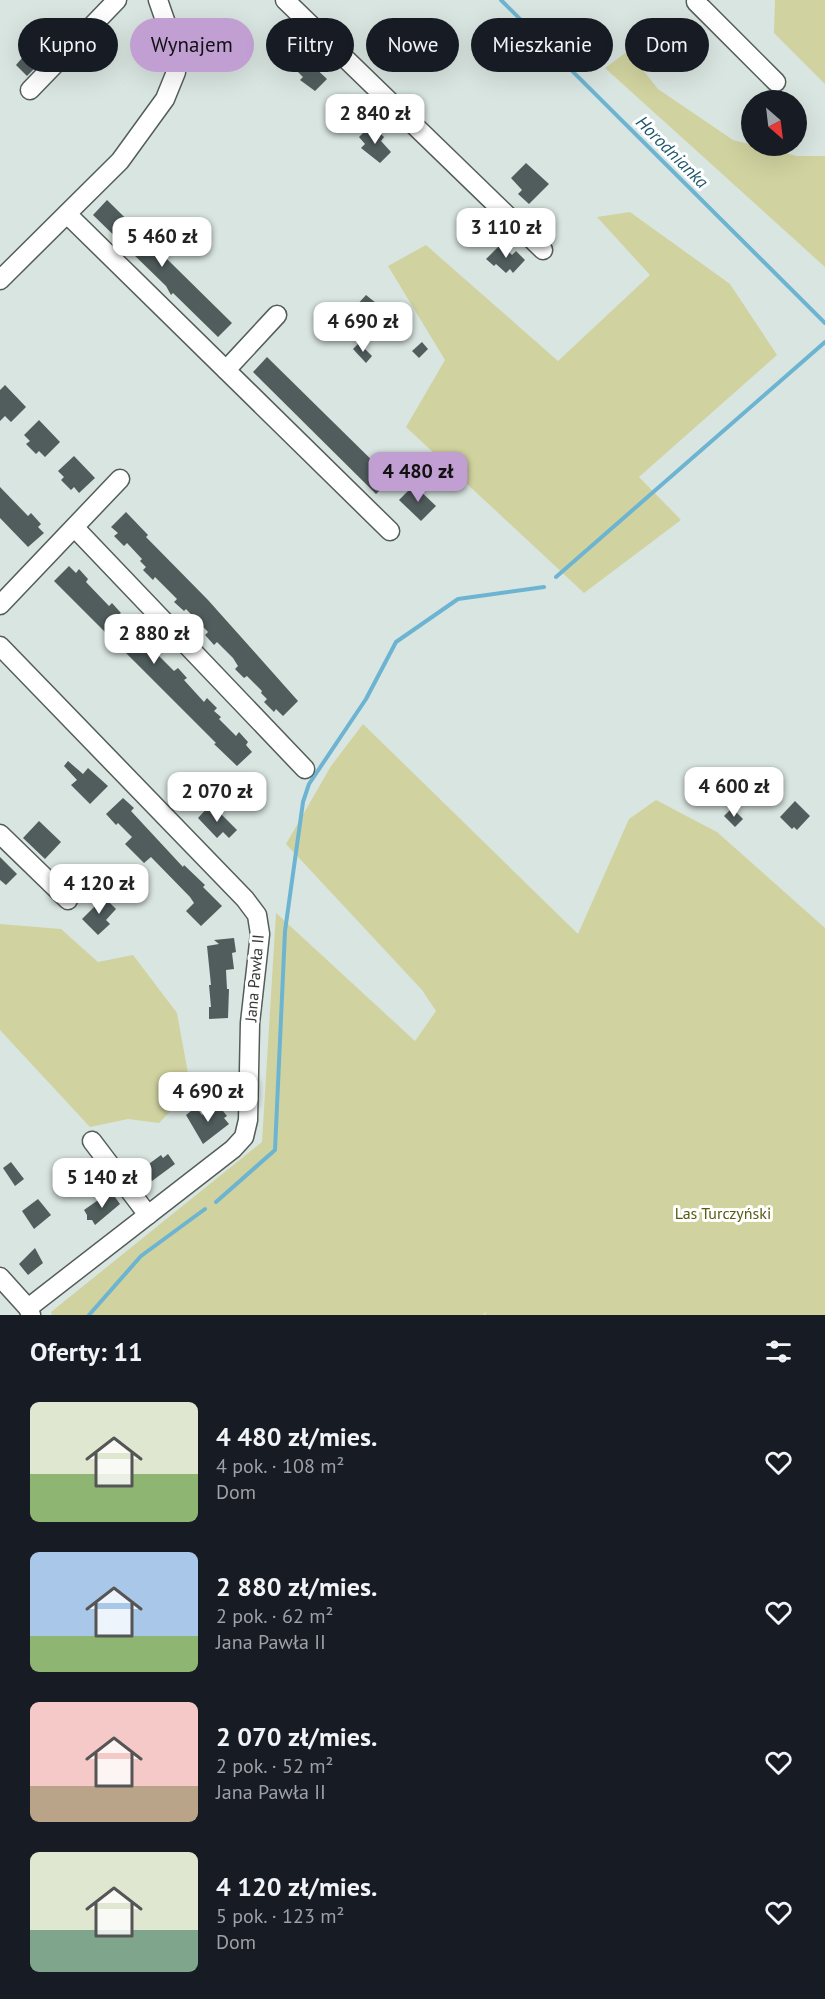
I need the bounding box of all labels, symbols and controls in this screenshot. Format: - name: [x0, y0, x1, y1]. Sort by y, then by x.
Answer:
- chip: Kupno: [18, 18, 118, 72]
- chip: Wynajem: [130, 18, 254, 72]
- chip: Filtry: [266, 18, 354, 72]
- chip: Nowe: [366, 18, 459, 72]
- chip: Mieszkanie: [471, 18, 613, 72]
- chip: Dom: [625, 18, 709, 72]
- north arrow: [741, 90, 807, 156]
- map controls: [741, 90, 807, 156]
- pin: 2 840 zł: [313, 94, 437, 145]
- text: 2 840 zł: [339, 100, 411, 126]
- water label: Horodnianka: [631, 111, 714, 193]
- pin: 3 110 zł: [444, 208, 568, 259]
- text: 3 110 zł: [470, 214, 542, 240]
- pin: 5 460 zł: [100, 217, 224, 268]
- text: 5 460 zł: [126, 223, 198, 249]
- pin: 4 690 zł: [301, 302, 425, 353]
- text: 4 690 zł: [327, 308, 399, 334]
- pin: 4 480 zł: [356, 452, 480, 503]
- text: 4 480 zł: [382, 458, 454, 484]
- pin: 2 880 zł: [92, 614, 216, 665]
- text: 2 880 zł: [118, 620, 190, 646]
- pin: 4 600 zł: [672, 767, 796, 818]
- pin: 2 070 zł: [155, 772, 279, 823]
- text: 4 600 zł: [698, 773, 770, 799]
- text: 2 070 zł: [181, 778, 253, 804]
- pin: 4 120 zł: [37, 864, 161, 915]
- text: 4 120 zł: [63, 870, 135, 896]
- street label: Jana Pawła II: [240, 933, 268, 1024]
- pin: 4 690 zł: [146, 1072, 270, 1123]
- text: 4 690 zł: [172, 1078, 244, 1104]
- pin: 5 140 zł: [40, 1158, 164, 1209]
- text: 5 140 zł: [66, 1164, 138, 1190]
- park label: Las Turczyński: [675, 1203, 771, 1223]
- text: Oferty: 11: [30, 1335, 143, 1368]
- icon: filters: [762, 1335, 795, 1368]
- text: 4 480 zł/mies.: [216, 1420, 377, 1453]
- icon: home: [78, 1426, 150, 1498]
- icon: heart: [762, 1446, 795, 1479]
- text: 4 pok. · 108 m²: [216, 1453, 344, 1479]
- text: Dom: [216, 1479, 256, 1505]
- text: 2 880 zł/mies.: [216, 1570, 377, 1603]
- icon: home: [78, 1576, 150, 1648]
- icon: heart: [762, 1596, 795, 1629]
- text: 2 pok. · 62 m²: [216, 1603, 333, 1629]
- text: Jana Pawła II: [216, 1629, 326, 1655]
- text: 2 070 zł/mies.: [216, 1720, 377, 1753]
- icon: home: [78, 1726, 150, 1798]
- icon: heart: [762, 1746, 795, 1779]
- text: 2 pok. · 52 m²: [216, 1753, 333, 1779]
- text: Jana Pawła II: [216, 1779, 326, 1805]
- text: 4 120 zł/mies.: [216, 1870, 377, 1903]
- icon: home: [78, 1876, 150, 1948]
- icon: heart: [762, 1896, 795, 1929]
- text: 5 pok. · 123 m²: [216, 1903, 344, 1929]
- text: Dom: [216, 1929, 256, 1955]

